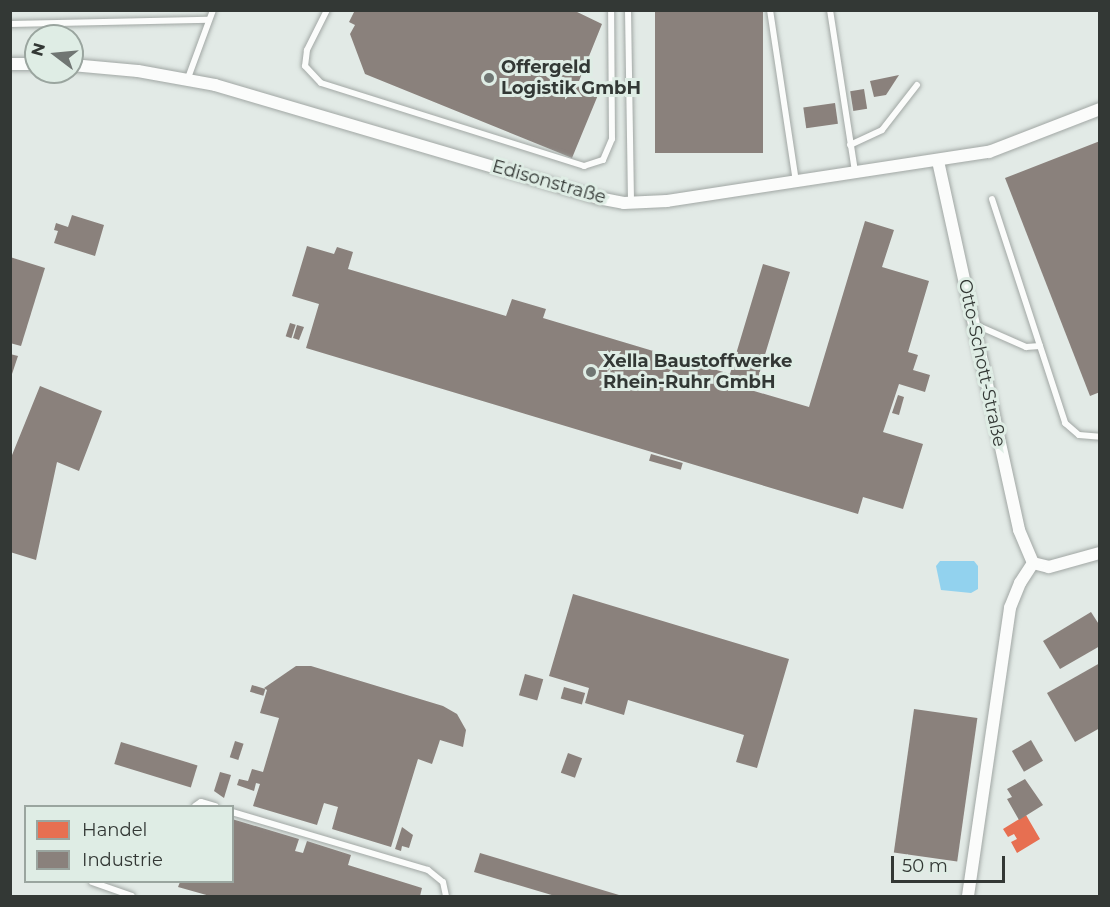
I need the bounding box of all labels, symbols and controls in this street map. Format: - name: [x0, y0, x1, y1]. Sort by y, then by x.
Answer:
- north arrow: [24, 24, 84, 84]
- text: N: [27, 41, 49, 58]
- place label: Offergeld Logistik GmbH: [501, 57, 641, 100]
- marker: Offergeld Logistik GmbH: [482, 71, 496, 85]
- street label: Edisonstraße: [490, 155, 608, 209]
- street label: Otto-Schott-Straße: [954, 277, 1010, 449]
- place label: Xella Baustoffwerke Rhein-Ruhr GmbH: [603, 351, 792, 394]
- marker: Xella Baustoffwerke Rhein-Ruhr GmbH: [584, 365, 598, 379]
- legend: [24, 805, 234, 883]
- text: Handel: [82, 819, 147, 841]
- scale bar: [894, 844, 1008, 882]
- text: Industrie: [82, 849, 163, 871]
- text: 50 m: [902, 855, 948, 877]

